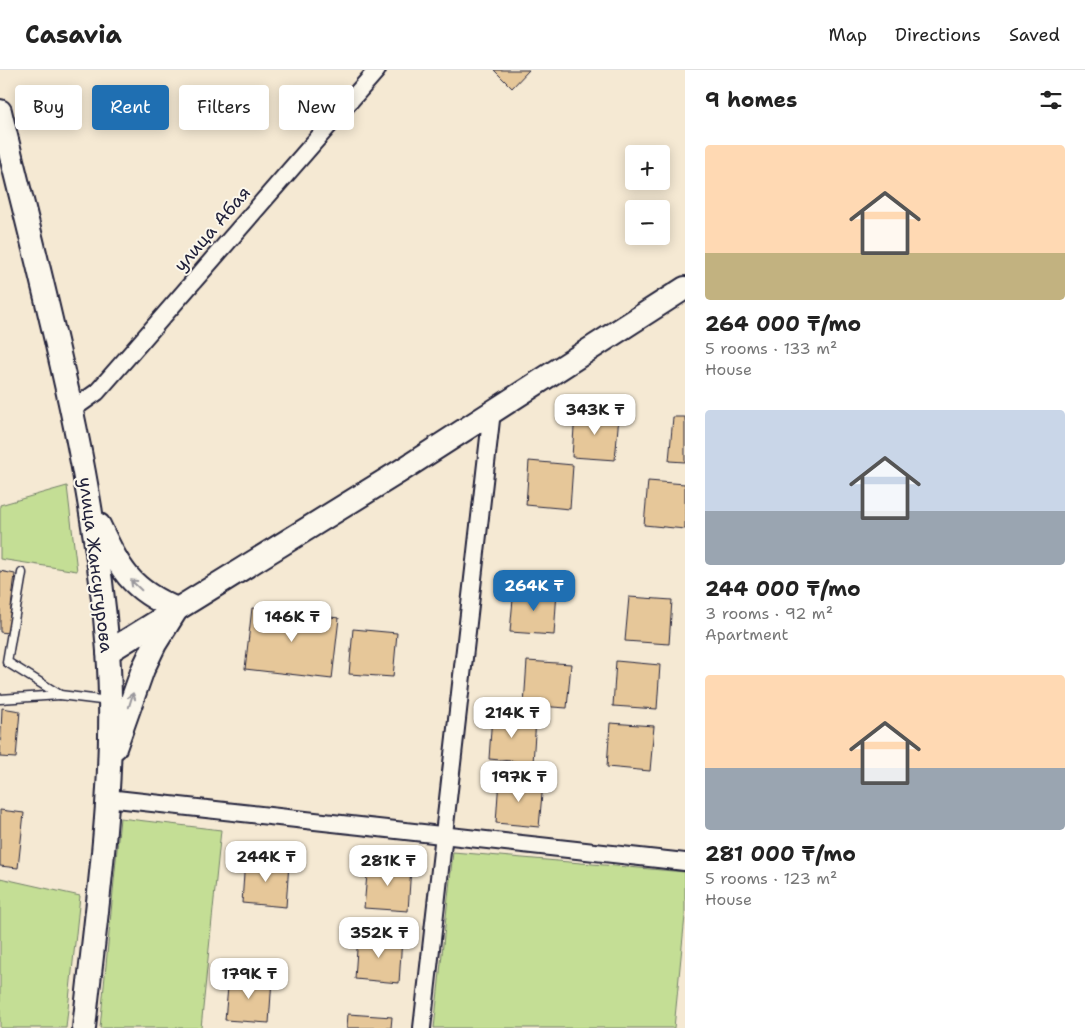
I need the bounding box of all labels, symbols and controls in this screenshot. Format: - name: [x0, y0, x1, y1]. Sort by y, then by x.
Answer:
- text: Casavia: [25, 19, 122, 51]
- text: Map: [829, 23, 867, 47]
- text: Directions: [895, 23, 981, 47]
- text: Saved: [1009, 23, 1060, 47]
- chip: Buy: [15, 85, 82, 130]
- chip: Rent: [92, 85, 169, 130]
- chip: Filters: [179, 85, 269, 130]
- chip: New: [279, 85, 354, 130]
- text: 9 homes: [705, 86, 797, 114]
- icon: filters: [1037, 86, 1065, 114]
- map controls: [625, 145, 670, 245]
- button: +: [625, 145, 670, 190]
- icon: home: [840, 178, 930, 268]
- street label: улица Абая: [168, 181, 256, 277]
- button: −: [625, 200, 670, 245]
- text: 264 000 ₸/mo: [705, 310, 861, 338]
- text: 5 rooms · 133 m²: [705, 338, 837, 359]
- text: House: [705, 359, 752, 380]
- pin: 343K ₸: [554, 394, 636, 436]
- text: 343K ₸: [566, 399, 625, 420]
- icon: home: [840, 443, 930, 533]
- street label: улица Жансугурова: [73, 476, 119, 654]
- pin: 264K ₸: [493, 570, 575, 612]
- text: 264K ₸: [504, 575, 564, 596]
- text: 244 000 ₸/mo: [705, 575, 861, 603]
- one-way arrow: [129, 579, 142, 591]
- pin: 146K ₸: [251, 600, 333, 643]
- text: 3 rooms · 92 m²: [705, 603, 833, 624]
- text: 146K ₸: [264, 606, 320, 627]
- text: Apartment: [705, 624, 788, 645]
- one-way arrow: [126, 693, 136, 709]
- pin: 214K ₸: [471, 696, 553, 739]
- text: 214K ₸: [485, 702, 539, 723]
- icon: home: [840, 708, 930, 798]
- pin: 197K ₸: [478, 760, 560, 803]
- text: 197K ₸: [491, 766, 547, 787]
- pin: 244K ₸: [225, 840, 307, 883]
- text: 281 000 ₸/mo: [705, 840, 856, 868]
- pin: 281K ₸: [347, 844, 429, 887]
- text: 244K ₸: [236, 846, 296, 867]
- text: 281K ₸: [360, 850, 416, 871]
- text: 5 rooms · 123 m²: [705, 868, 837, 889]
- text: House: [705, 889, 752, 910]
- pin: 352K ₸: [338, 916, 420, 959]
- text: 352K ₸: [350, 922, 408, 943]
- pin: 179K ₸: [208, 958, 290, 1000]
- text: 179K ₸: [221, 963, 277, 984]

